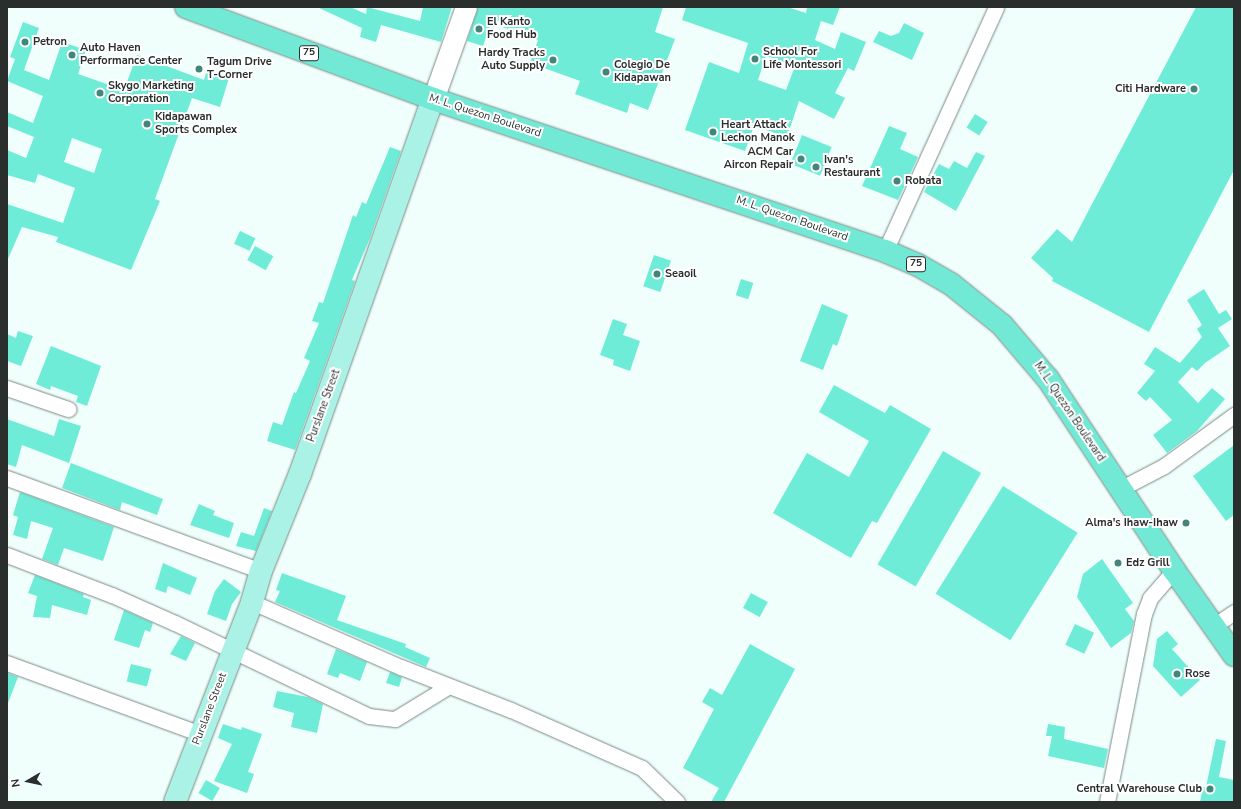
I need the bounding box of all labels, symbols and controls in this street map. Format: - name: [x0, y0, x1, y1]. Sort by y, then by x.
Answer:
- place label: El Kanto Food Hub: [487, 16, 537, 42]
- marker: El Kanto Food Hub: [474, 24, 484, 34]
- place label: Petron: [33, 35, 67, 49]
- marker: Petron: [20, 37, 30, 47]
- place label: Auto Haven Performance Center: [80, 42, 182, 68]
- road number: 75: [299, 45, 319, 61]
- place label: School For Life Montessori: [763, 46, 841, 72]
- place label: Hardy Tracks Auto Supply: [478, 47, 545, 73]
- marker: Auto Haven Performance Center: [67, 50, 77, 60]
- marker: School For Life Montessori: [750, 54, 760, 64]
- marker: Hardy Tracks Auto Supply: [548, 55, 558, 65]
- place label: Tagum Drive T-Corner: [207, 56, 272, 82]
- place label: Colegio De Kidapawan: [614, 59, 671, 85]
- marker: Tagum Drive T-Corner: [194, 64, 204, 74]
- marker: Colegio De Kidapawan: [601, 67, 611, 77]
- place label: Skygo Marketing Corporation: [108, 80, 194, 106]
- place label: Citi Hardware: [1115, 82, 1186, 96]
- marker: Citi Hardware: [1189, 84, 1199, 94]
- marker: Skygo Marketing Corporation: [95, 88, 105, 98]
- street label: M. L. Quezon Boulevard: [427, 92, 543, 140]
- place label: Kidapawan Sports Complex: [155, 111, 237, 137]
- marker: Kidapawan Sports Complex: [142, 119, 152, 129]
- place label: Heart Attack Lechon Manok: [721, 119, 795, 145]
- marker: Heart Attack Lechon Manok: [708, 127, 718, 137]
- place label: ACM Car Aircon Repair: [724, 146, 793, 172]
- marker: ACM Car Aircon Repair: [796, 154, 806, 164]
- place label: Ivan's Restaurant: [824, 154, 880, 180]
- marker: Ivan's Restaurant: [811, 162, 821, 172]
- place label: Robata: [905, 174, 942, 188]
- marker: Robata: [892, 176, 902, 186]
- street label: M. L. Quezon Boulevard: [734, 194, 850, 244]
- road number: 75: [906, 256, 926, 272]
- place label: Seaoil: [665, 267, 697, 281]
- marker: Seaoil: [652, 269, 662, 279]
- street label: M. L. Quezon Boulevard: [1031, 360, 1107, 464]
- street label: Purslane Street: [305, 368, 343, 444]
- place label: Alma's Ihaw-Ihaw: [1085, 516, 1178, 530]
- marker: Alma's Ihaw-Ihaw: [1181, 518, 1191, 528]
- place label: Edz Grill: [1126, 556, 1170, 570]
- marker: Edz Grill: [1113, 558, 1123, 568]
- place label: Rose: [1185, 667, 1210, 681]
- marker: Rose: [1172, 669, 1182, 679]
- street label: Purslane Street: [190, 671, 230, 747]
- north arrow: [8, 761, 48, 801]
- text: N: [8, 778, 24, 788]
- place label: Central Warehouse Club: [1076, 782, 1202, 796]
- marker: Central Warehouse Club: [1205, 784, 1215, 794]

